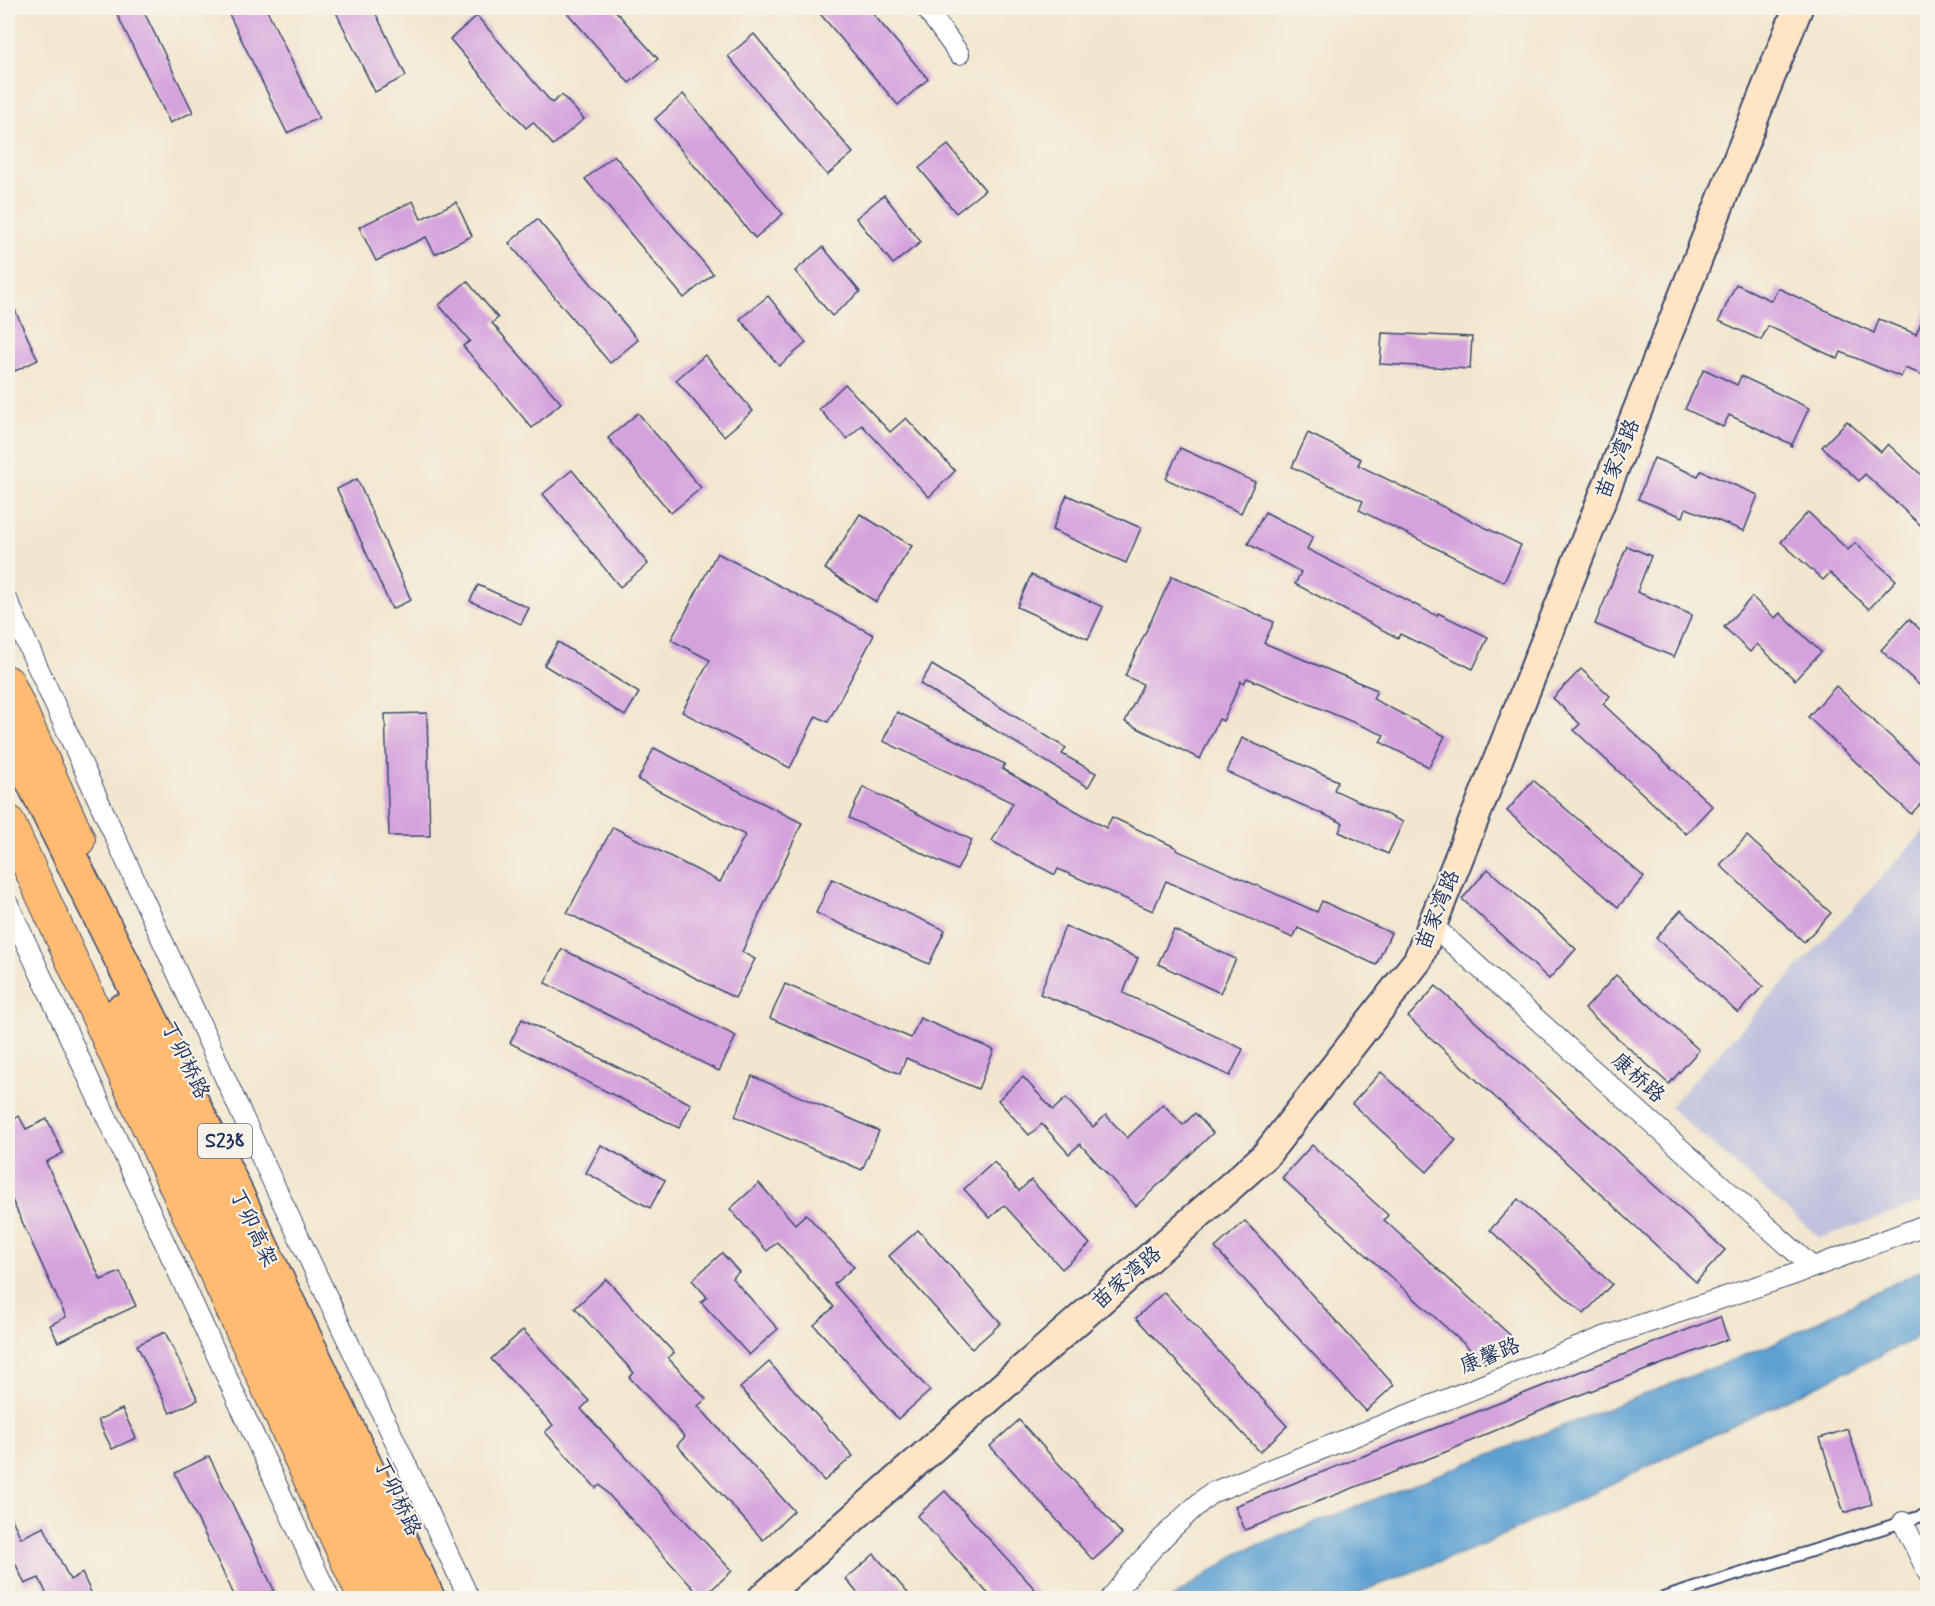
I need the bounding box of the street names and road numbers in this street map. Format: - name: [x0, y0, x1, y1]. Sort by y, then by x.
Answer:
- street label: 苗家湾路: [1589, 415, 1647, 503]
- street label: 苗家湾路: [1409, 866, 1467, 954]
- street label: 丁卯桥路: [154, 1016, 216, 1104]
- street label: 康桥路: [1605, 1047, 1671, 1109]
- road number: S238: [198, 1124, 252, 1158]
- street label: 丁卯高架: [223, 1184, 283, 1272]
- street label: 苗家湾路: [1086, 1240, 1168, 1316]
- street label: 康馨路: [1456, 1331, 1524, 1381]
- street label: 丁卯桥路: [367, 1453, 427, 1541]

